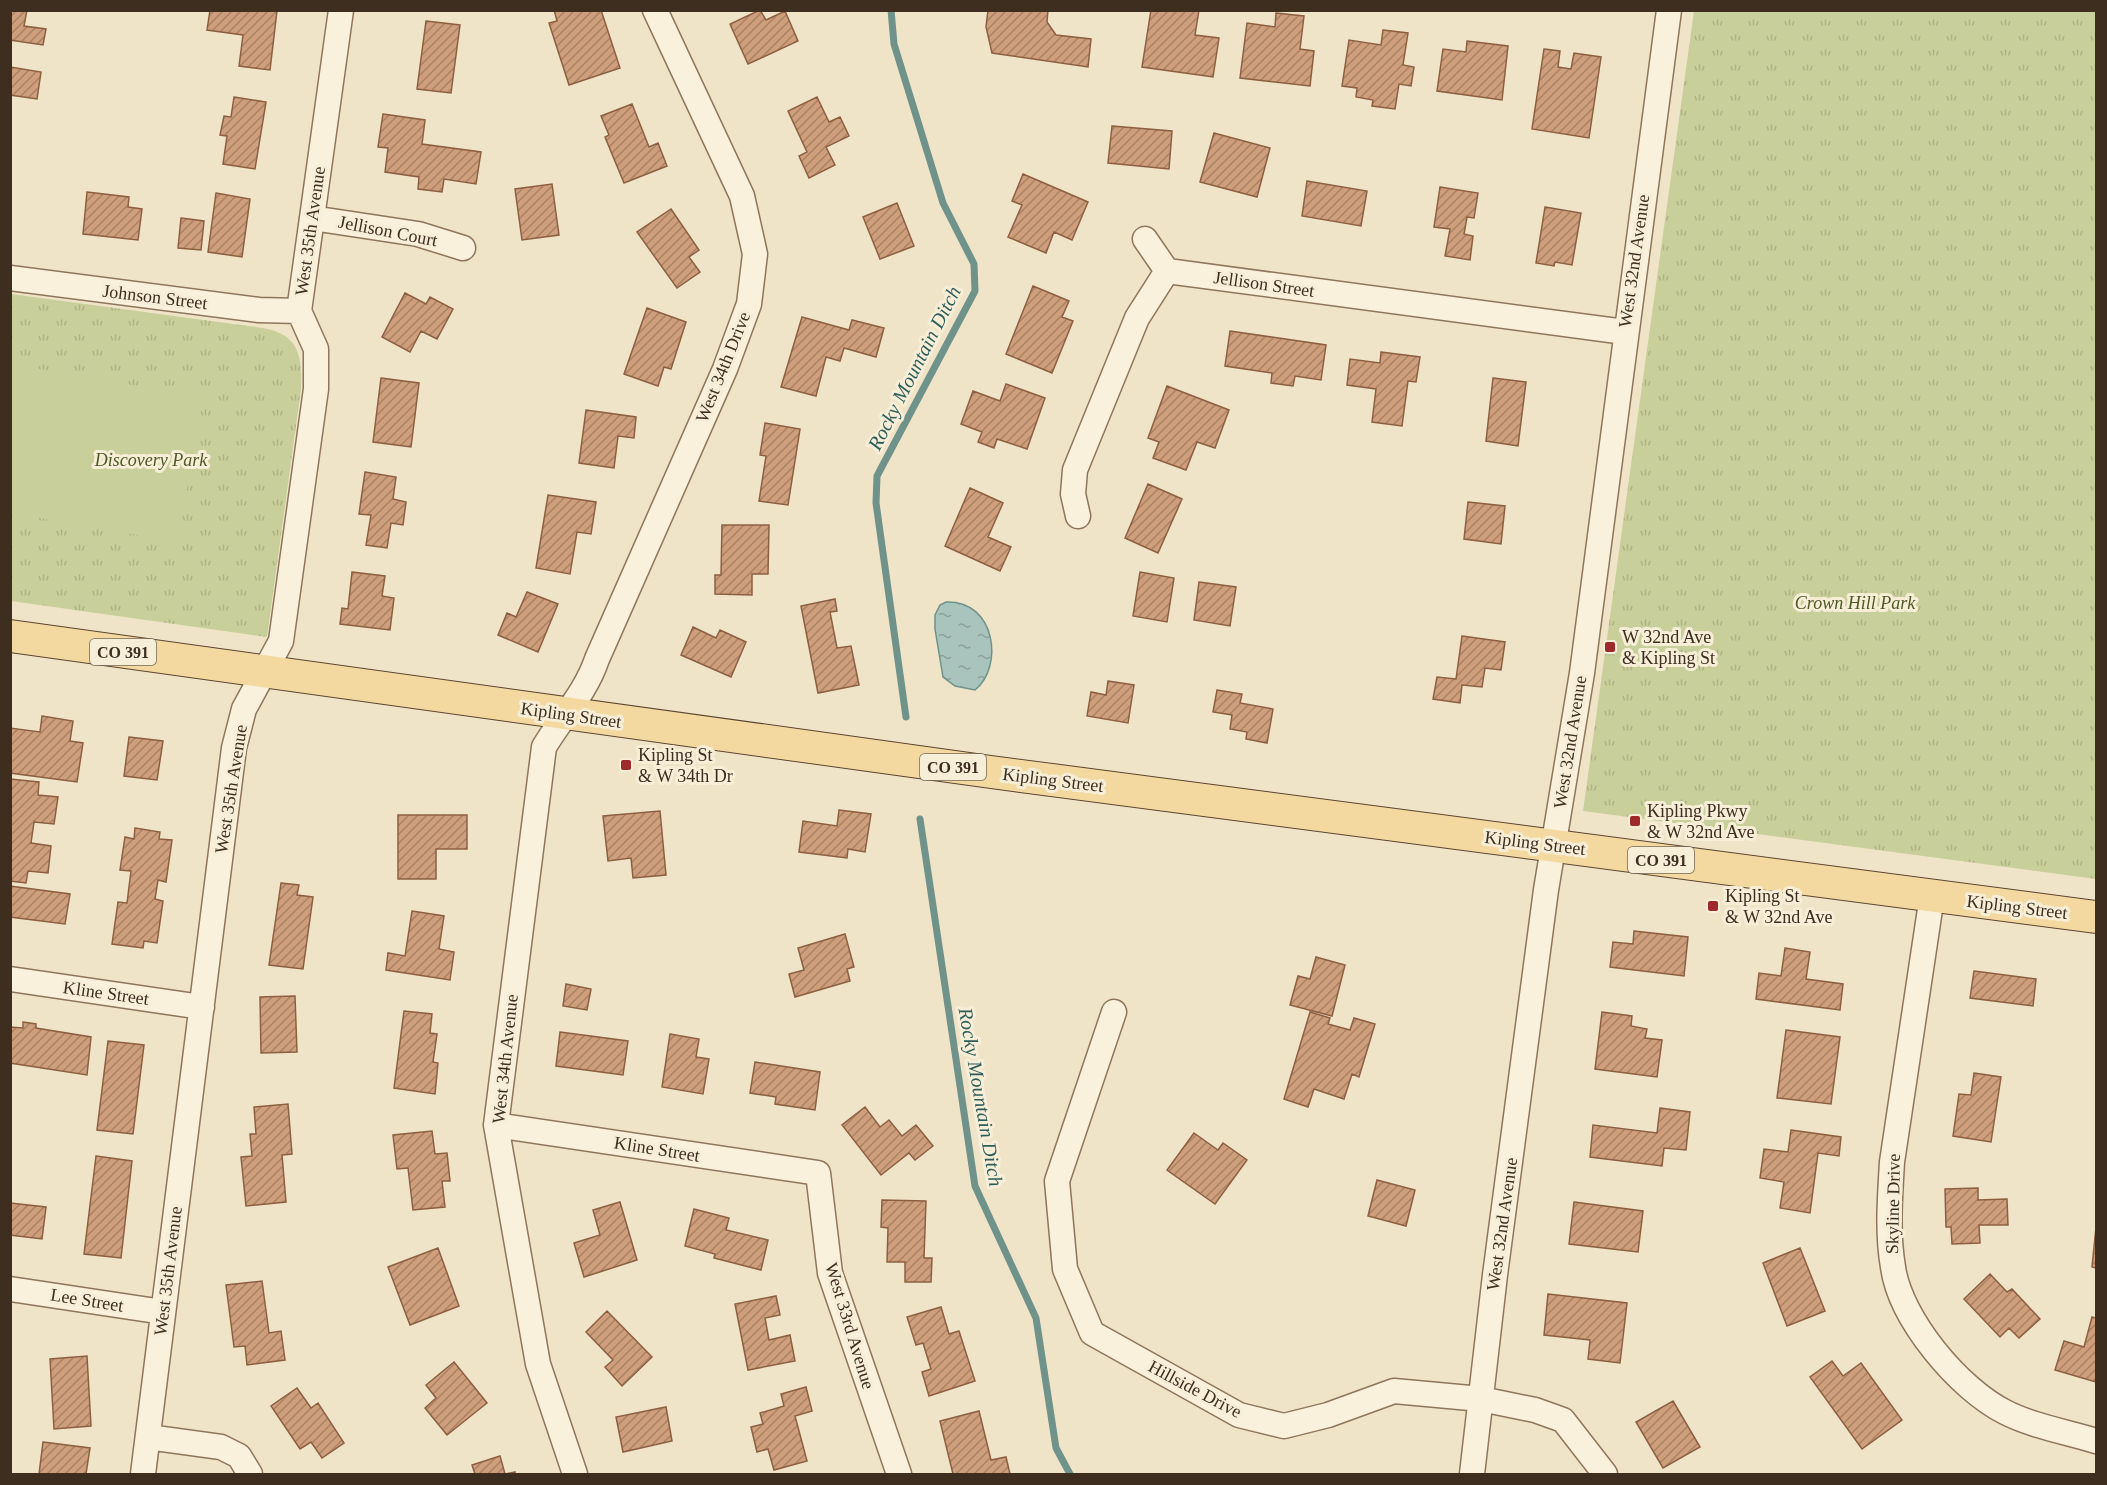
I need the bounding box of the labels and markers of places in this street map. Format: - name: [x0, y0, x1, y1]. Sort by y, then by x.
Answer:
- place label: W 32nd Ave & Kipling St: [1622, 627, 1715, 668]
- marker: W 32nd Ave & Kipling St: [1603, 640, 1617, 654]
- place label: Kipling St & W 34th Dr: [638, 745, 733, 786]
- marker: Kipling St & W 34th Dr: [619, 758, 633, 772]
- place label: Kipling Pkwy & W 32nd Ave: [1647, 801, 1755, 842]
- marker: Kipling Pkwy & W 32nd Ave: [1628, 814, 1642, 828]
- place label: Kipling St & W 32nd Ave: [1725, 886, 1833, 927]
- marker: Kipling St & W 32nd Ave: [1706, 899, 1720, 913]

